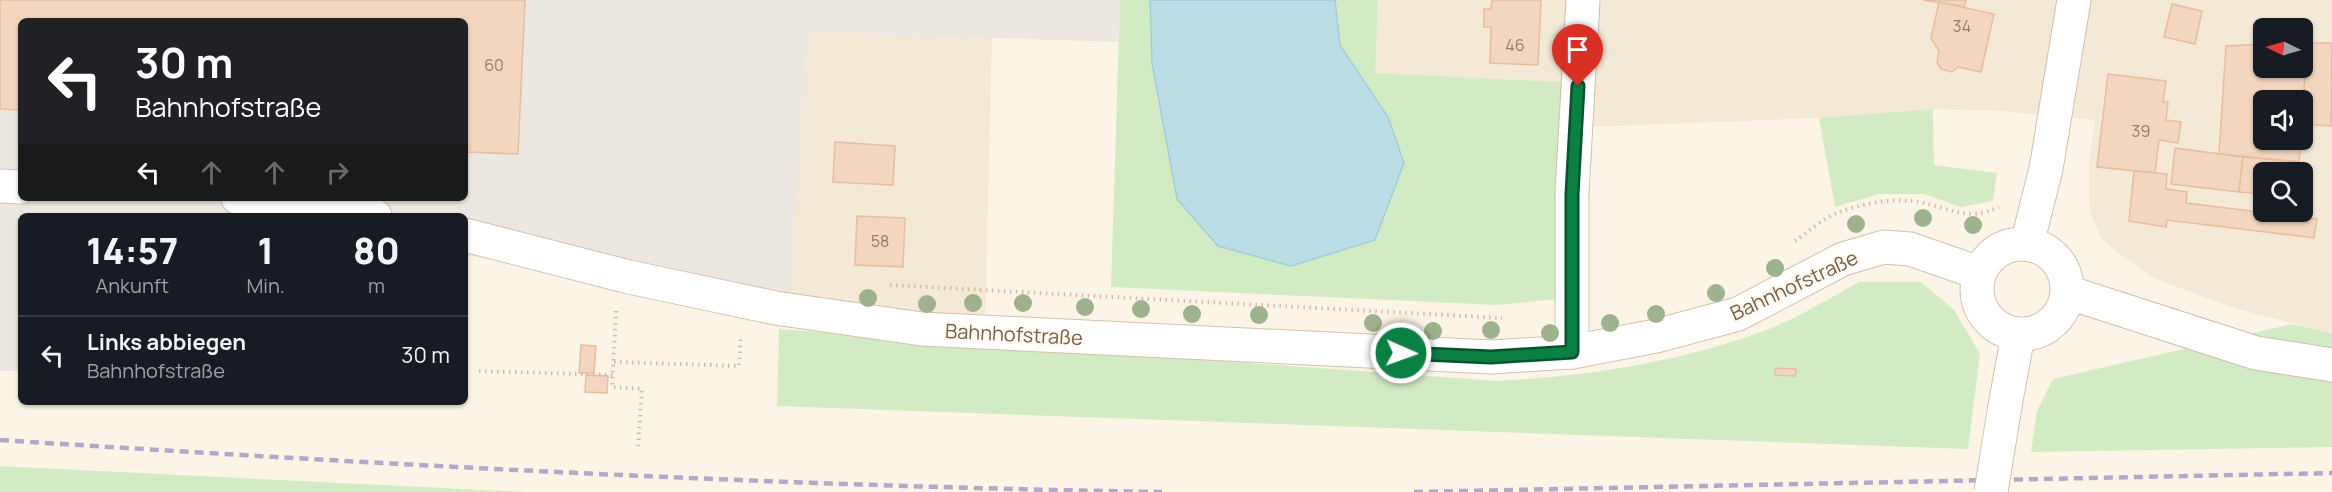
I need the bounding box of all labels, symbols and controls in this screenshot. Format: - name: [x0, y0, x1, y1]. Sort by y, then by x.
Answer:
- house number: 34: [1953, 15, 1971, 37]
- north arrow: [2253, 18, 2313, 78]
- map controls: [2253, 18, 2313, 222]
- pin: [1552, 24, 1603, 86]
- text: 30 m: [135, 33, 233, 91]
- icon: arrive: [1561, 33, 1594, 66]
- house number: 46: [1505, 34, 1525, 56]
- icon: left: [36, 42, 114, 120]
- house number: 60: [484, 54, 504, 76]
- text: Bahnhofstraße: [135, 88, 321, 125]
- button: sound: [2253, 90, 2313, 150]
- house number: 39: [2132, 120, 2150, 142]
- icon: left: [132, 156, 165, 189]
- icon: ahead: [195, 156, 228, 189]
- icon: ahead: [258, 156, 291, 189]
- icon: right: [321, 156, 354, 189]
- button: search: [2253, 162, 2313, 222]
- text: 14:57: [86, 226, 178, 275]
- text: 1: [258, 226, 274, 275]
- text: 80: [353, 226, 400, 275]
- house number: 58: [871, 230, 889, 252]
- street label: Bahnhofstraße: [1726, 244, 1862, 326]
- text: Ankunft: [96, 272, 169, 299]
- text: Min.: [246, 272, 285, 299]
- text: m: [368, 272, 385, 299]
- street label: Bahnhofstraße: [944, 317, 1084, 351]
- position arrow: [1369, 321, 1433, 385]
- text: Links abbiegen: [87, 327, 246, 357]
- icon: left: [36, 339, 69, 372]
- text: 30 m: [401, 340, 450, 370]
- text: Bahnhofstraße: [87, 357, 225, 384]

